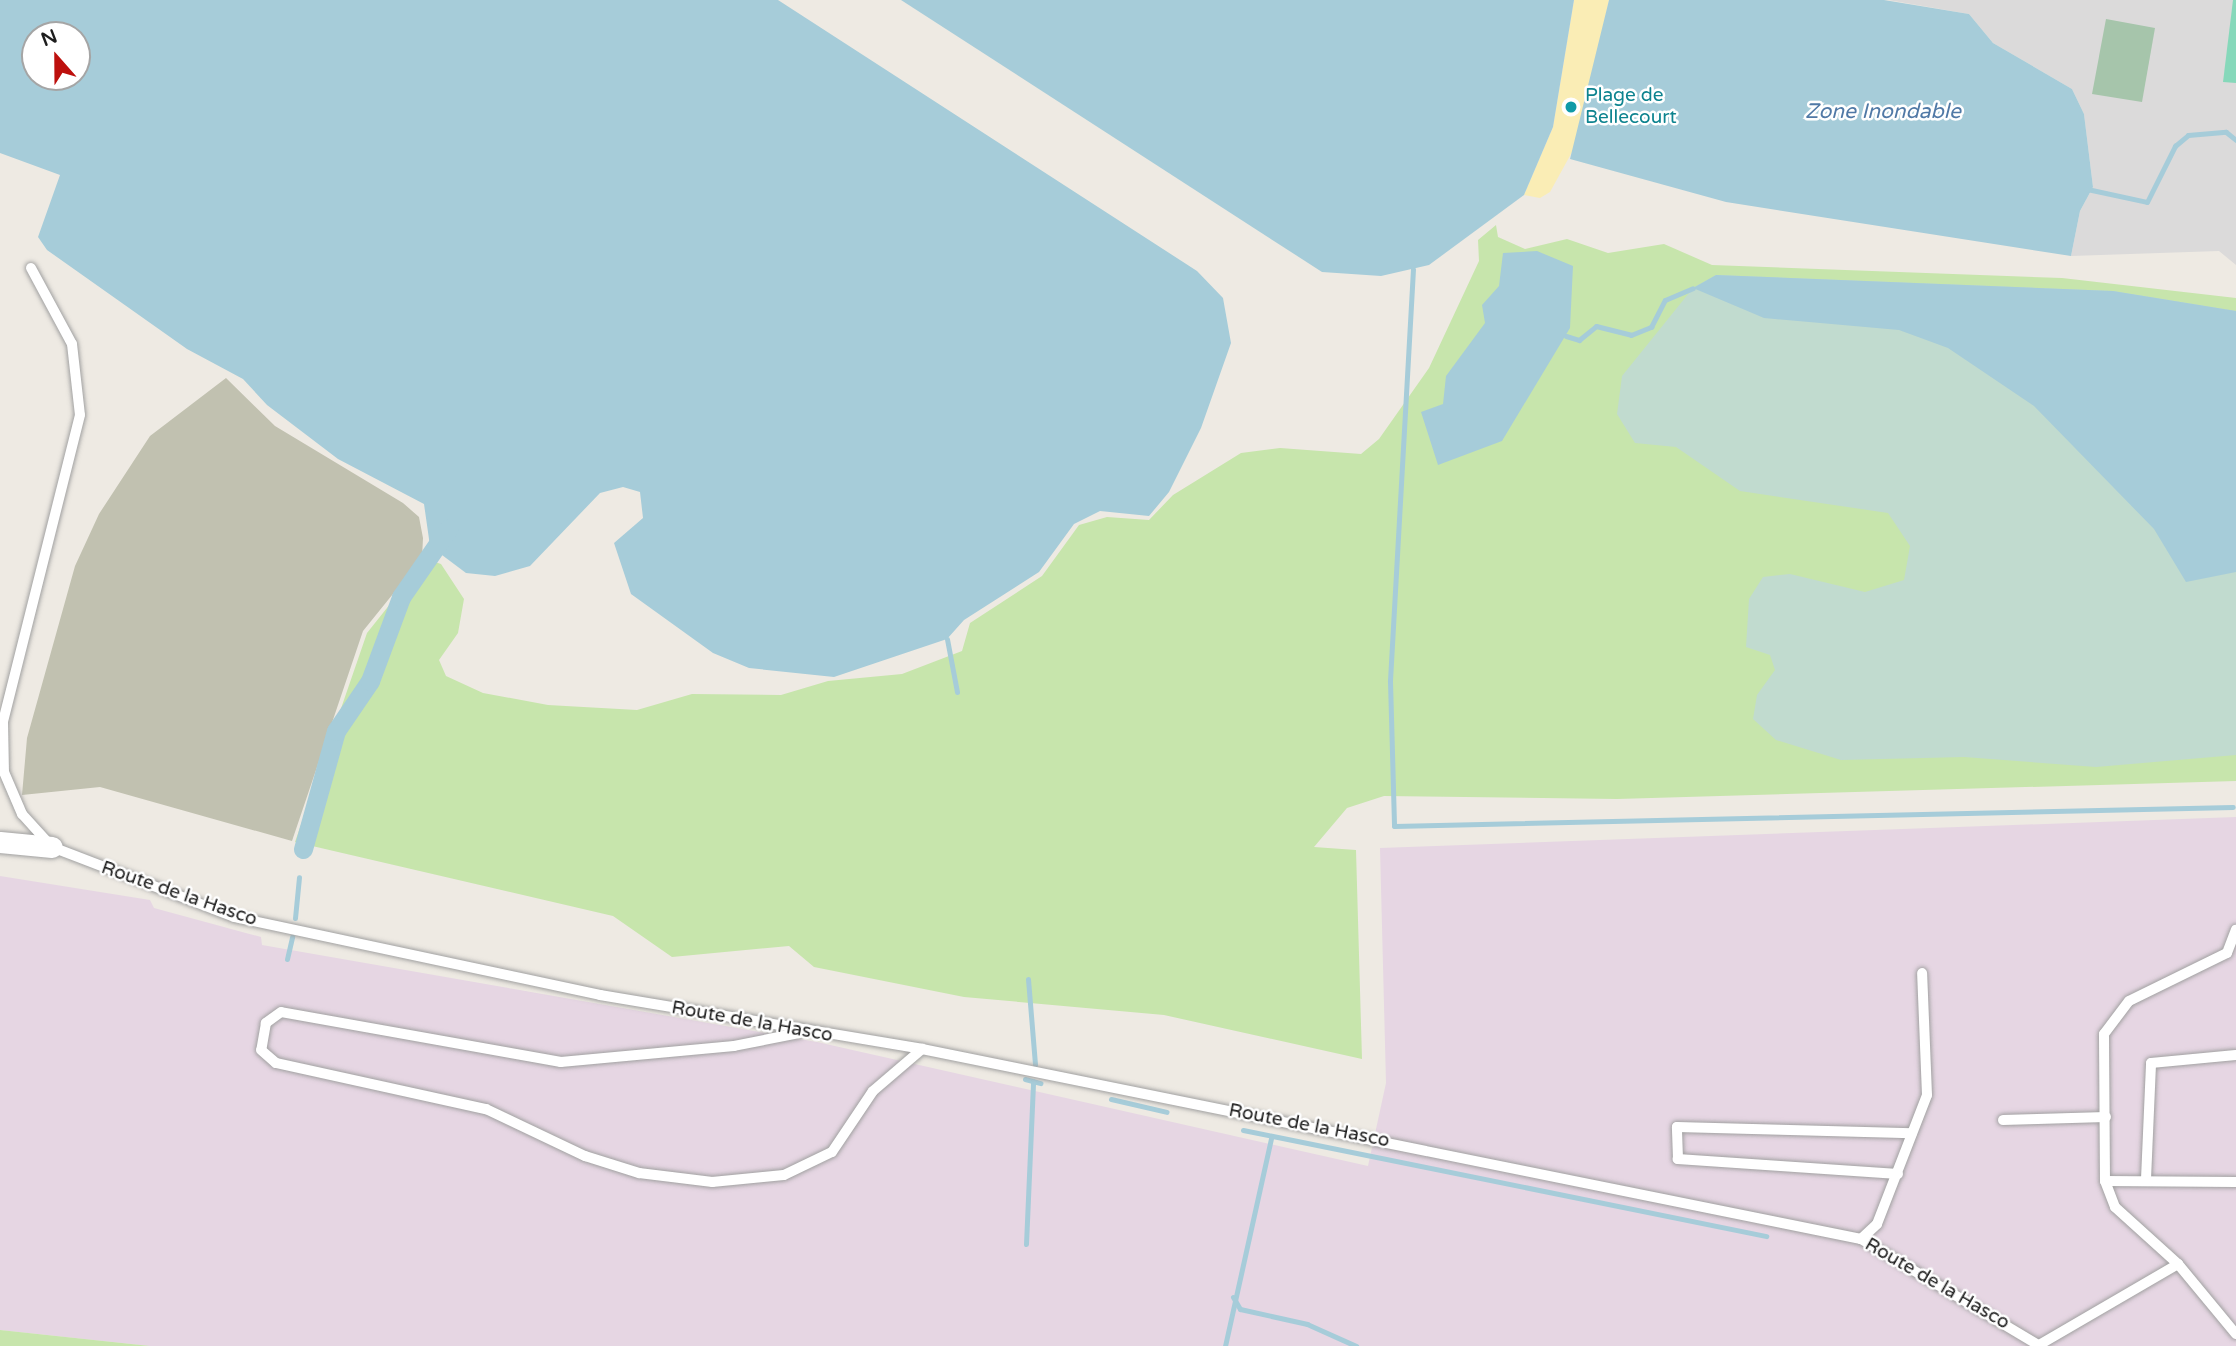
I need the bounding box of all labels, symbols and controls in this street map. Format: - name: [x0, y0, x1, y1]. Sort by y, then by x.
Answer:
- north arrow: [21, 21, 91, 91]
- text: N: [38, 25, 60, 51]
- place label: Plage de Bellecourt: [1585, 85, 1677, 129]
- marker: Plage de Bellecourt: [1563, 99, 1579, 115]
- water label: Zone Inondable: [1805, 99, 1961, 125]
- street label: Route de la Hasco: [98, 857, 260, 931]
- street label: Route de la Hasco: [670, 997, 834, 1047]
- street label: Route de la Hasco: [1227, 1099, 1391, 1153]
- street label: Route de la Hasco: [1861, 1233, 2013, 1335]

